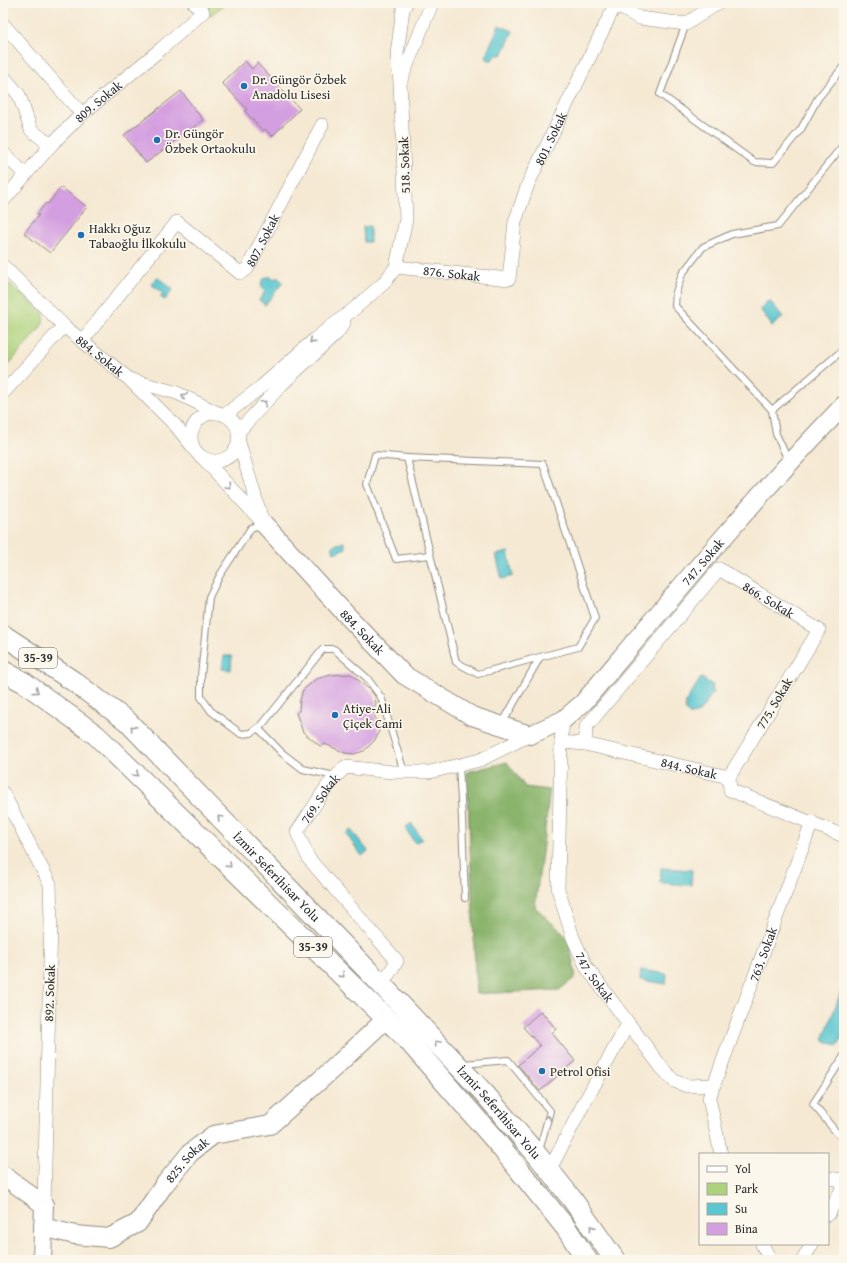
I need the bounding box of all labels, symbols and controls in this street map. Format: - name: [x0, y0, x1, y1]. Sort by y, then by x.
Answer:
- place label: Dr. Güngör Özbek Anadolu Lisesi: [252, 70, 347, 104]
- street label: 809. Sokak: [70, 76, 126, 127]
- marker: Dr. Güngör Özbek Anadolu Lisesi: [239, 81, 249, 91]
- street label: 801. Sokak: [530, 108, 572, 168]
- place label: Dr. Güngör Özbek Ortaokulu: [165, 124, 256, 158]
- marker: Dr. Güngör Özbek Ortaokulu: [152, 135, 162, 145]
- street label: 518. Sokak: [394, 136, 415, 194]
- street label: 807. Sokak: [241, 210, 284, 270]
- place label: Hakkı Oğuz Tabaoğlu İlkokulu: [89, 219, 186, 253]
- marker: Hakkı Oğuz Tabaoğlu İlkokulu: [76, 230, 86, 240]
- street label: 876. Sokak: [422, 261, 481, 286]
- street label: 884. Sokak: [72, 330, 128, 381]
- one-way arrow: [310, 337, 317, 344]
- one-way arrow: [180, 393, 188, 401]
- one-way arrow: [260, 400, 267, 408]
- one-way arrow: [224, 481, 231, 489]
- street label: 747. Sokak: [677, 534, 729, 590]
- street label: 866. Sokak: [739, 577, 798, 623]
- street label: 884. Sokak: [336, 605, 389, 660]
- road number: 35-39: [19, 648, 57, 668]
- street label: 775. Sokak: [752, 674, 797, 733]
- one-way arrow: [32, 686, 39, 693]
- place label: Atiye-Ali Çiçek Cami: [343, 699, 403, 733]
- marker: Atiye-Ali Çiçek Cami: [330, 710, 340, 720]
- one-way arrow: [130, 725, 138, 733]
- street label: 844. Sokak: [659, 753, 719, 784]
- one-way arrow: [131, 769, 139, 777]
- street label: 769. Sokak: [296, 769, 345, 827]
- one-way arrow: [217, 815, 225, 823]
- street label: İzmir Seferihisar Yolu: [229, 827, 325, 926]
- one-way arrow: [224, 860, 232, 868]
- street label: 763. Sokak: [744, 924, 782, 984]
- road number: 35-39: [294, 937, 332, 957]
- street label: 747. Sokak: [571, 949, 619, 1006]
- street label: 892. Sokak: [39, 964, 60, 1022]
- one-way arrow: [337, 971, 345, 978]
- one-way arrow: [434, 1040, 441, 1048]
- street label: İzmir Seferihisar Yolu: [453, 1061, 545, 1163]
- place label: Petrol Ofisi: [550, 1062, 611, 1081]
- marker: Petrol Ofisi: [537, 1066, 547, 1076]
- one-way arrow: [543, 1115, 552, 1122]
- street label: 825. Sokak: [161, 1132, 213, 1187]
- legend: [699, 1153, 829, 1245]
- text: Yol: [735, 1160, 752, 1177]
- text: Park: [735, 1180, 759, 1197]
- text: Su: [735, 1200, 748, 1217]
- text: Bina: [735, 1220, 758, 1237]
- one-way arrow: [589, 1225, 597, 1232]

